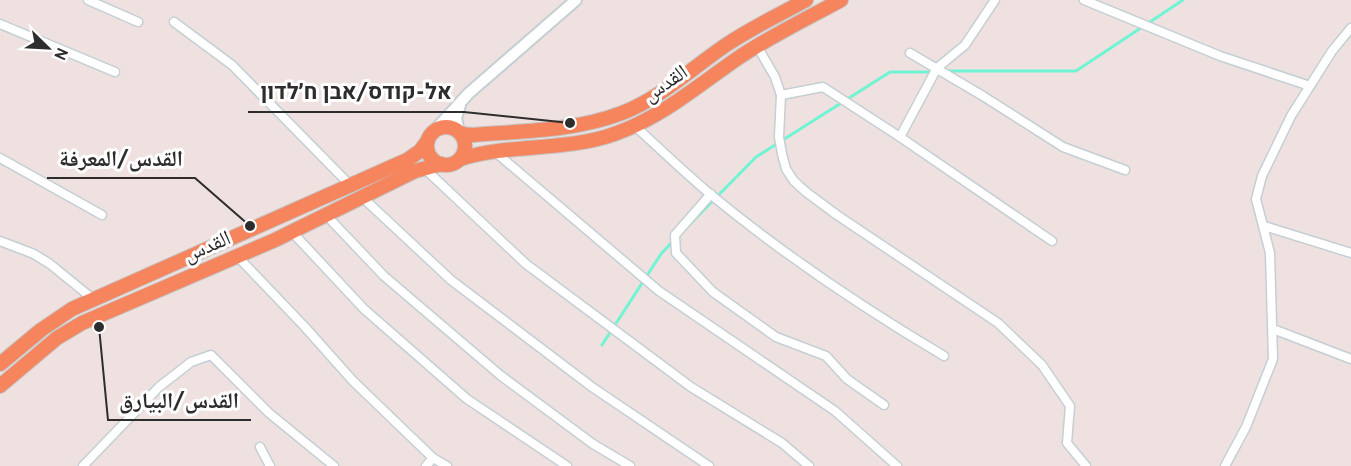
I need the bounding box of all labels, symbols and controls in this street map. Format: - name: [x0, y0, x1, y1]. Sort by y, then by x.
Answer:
- north arrow: [18, 18, 78, 78]
- text: N: [48, 44, 71, 63]
- street label: القدس: [638, 59, 694, 109]
- callout: אל-קודס/אבן ח׳לדון: [248, 72, 464, 112]
- text: אל-קודס/אבן ח׳לדון: [260, 80, 452, 107]
- callout: القدس/المعرفة: [47, 138, 195, 178]
- text: القدس/المعرفة: [59, 147, 183, 174]
- street label: القدس: [180, 225, 235, 269]
- callout: القدس/البيارق: [108, 380, 251, 420]
- text: القدس/البيارق: [119, 389, 239, 416]

